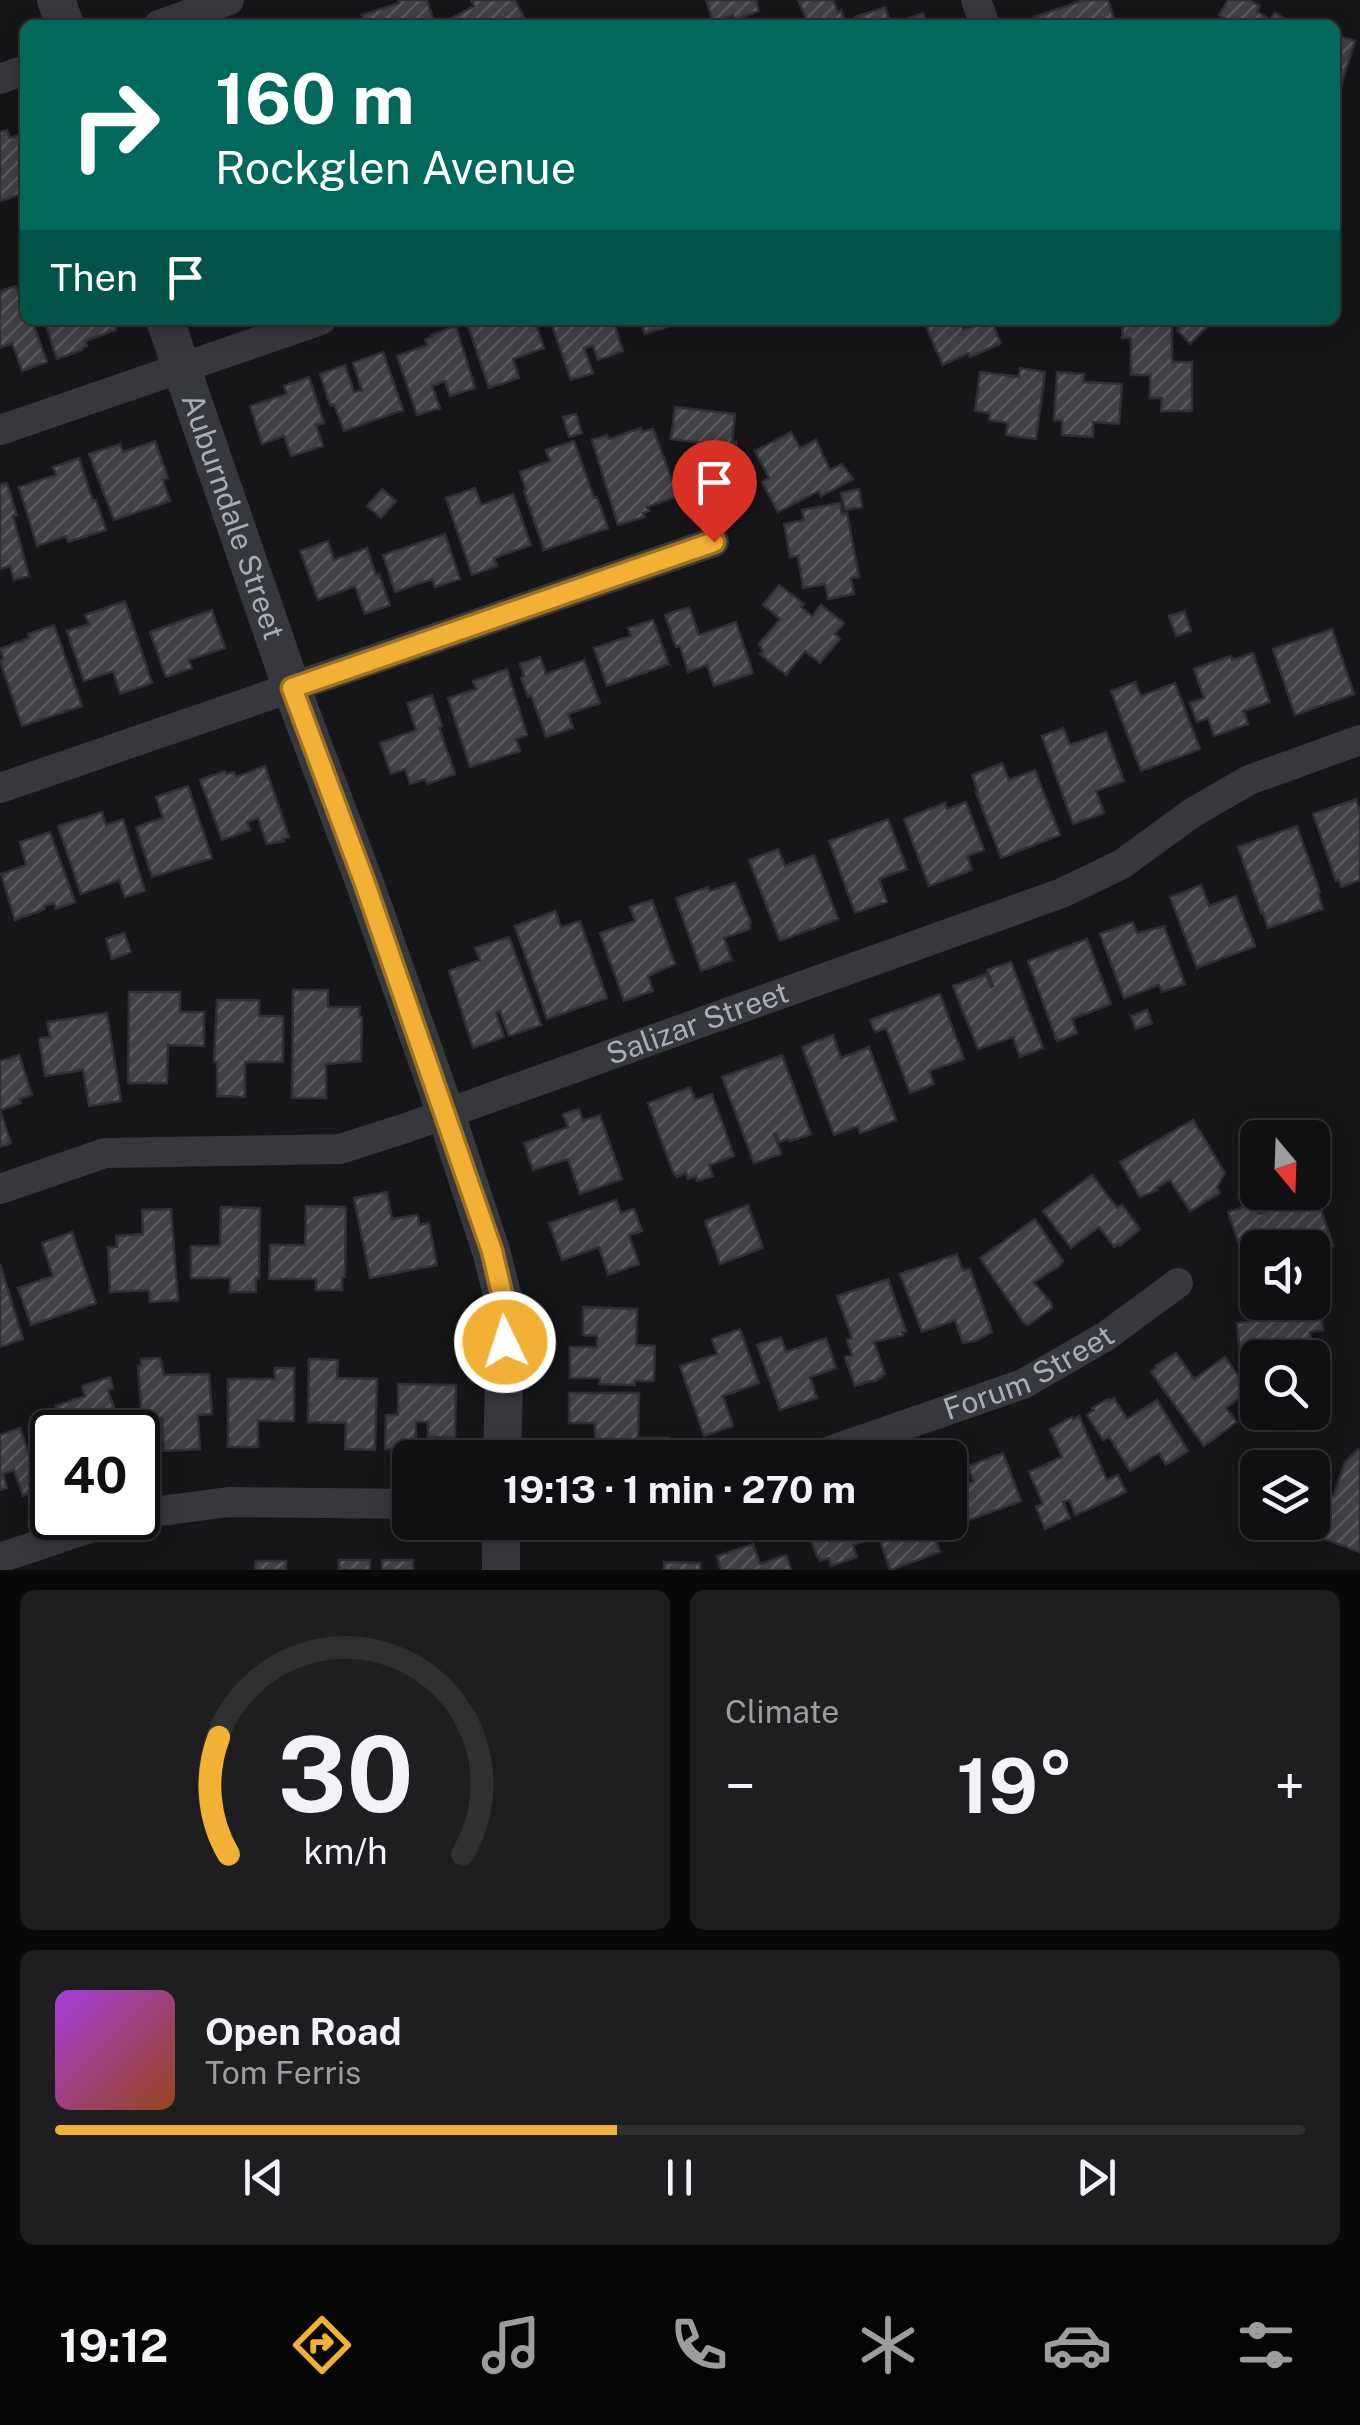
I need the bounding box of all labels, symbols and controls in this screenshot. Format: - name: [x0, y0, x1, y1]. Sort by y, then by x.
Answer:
- text: 160 m: [215, 57, 415, 140]
- icon: right: [50, 60, 180, 190]
- text: Rockglen Avenue: [215, 141, 576, 194]
- icon: arrive: [158, 250, 213, 305]
- text: Then: [50, 255, 138, 300]
- street label: Auburndale Street: [175, 389, 293, 644]
- pin: [672, 440, 757, 543]
- icon: arrive: [687, 455, 742, 510]
- street label: Salizar Street: [601, 973, 793, 1072]
- north arrow: [1240, 1120, 1330, 1210]
- map controls: [1240, 1120, 1330, 1540]
- button: sound: [1240, 1230, 1330, 1320]
- position arrow: [453, 1290, 557, 1394]
- street label: Forum Street: [939, 1317, 1121, 1427]
- button: search: [1240, 1340, 1330, 1430]
- speed limit sign: 40: [30, 1410, 160, 1540]
- button: layers: [1240, 1450, 1330, 1540]
- text: 19:13 · 1 min · 270 m: [503, 1467, 856, 1512]
- text: Climate: [725, 1693, 839, 1730]
- text: 30: [277, 1713, 413, 1835]
- text: 19°: [956, 1742, 1074, 1830]
- text: −: [725, 1754, 756, 1818]
- text: +: [1274, 1754, 1305, 1818]
- text: km/h: [303, 1830, 387, 1872]
- text: Open Road: [205, 2009, 402, 2054]
- text: Tom Ferris: [205, 2054, 361, 2091]
- icon: previous: [236, 2150, 291, 2205]
- icon: pause: [652, 2150, 707, 2205]
- icon: next: [1069, 2150, 1124, 2205]
- icon: directions: [287, 2310, 357, 2380]
- icon: music: [476, 2310, 546, 2380]
- icon: phone: [664, 2310, 734, 2380]
- icon: climate: [853, 2310, 923, 2380]
- icon: car: [1042, 2310, 1112, 2380]
- icon: filters: [1231, 2310, 1301, 2380]
- text: 19:12: [59, 2319, 168, 2372]

